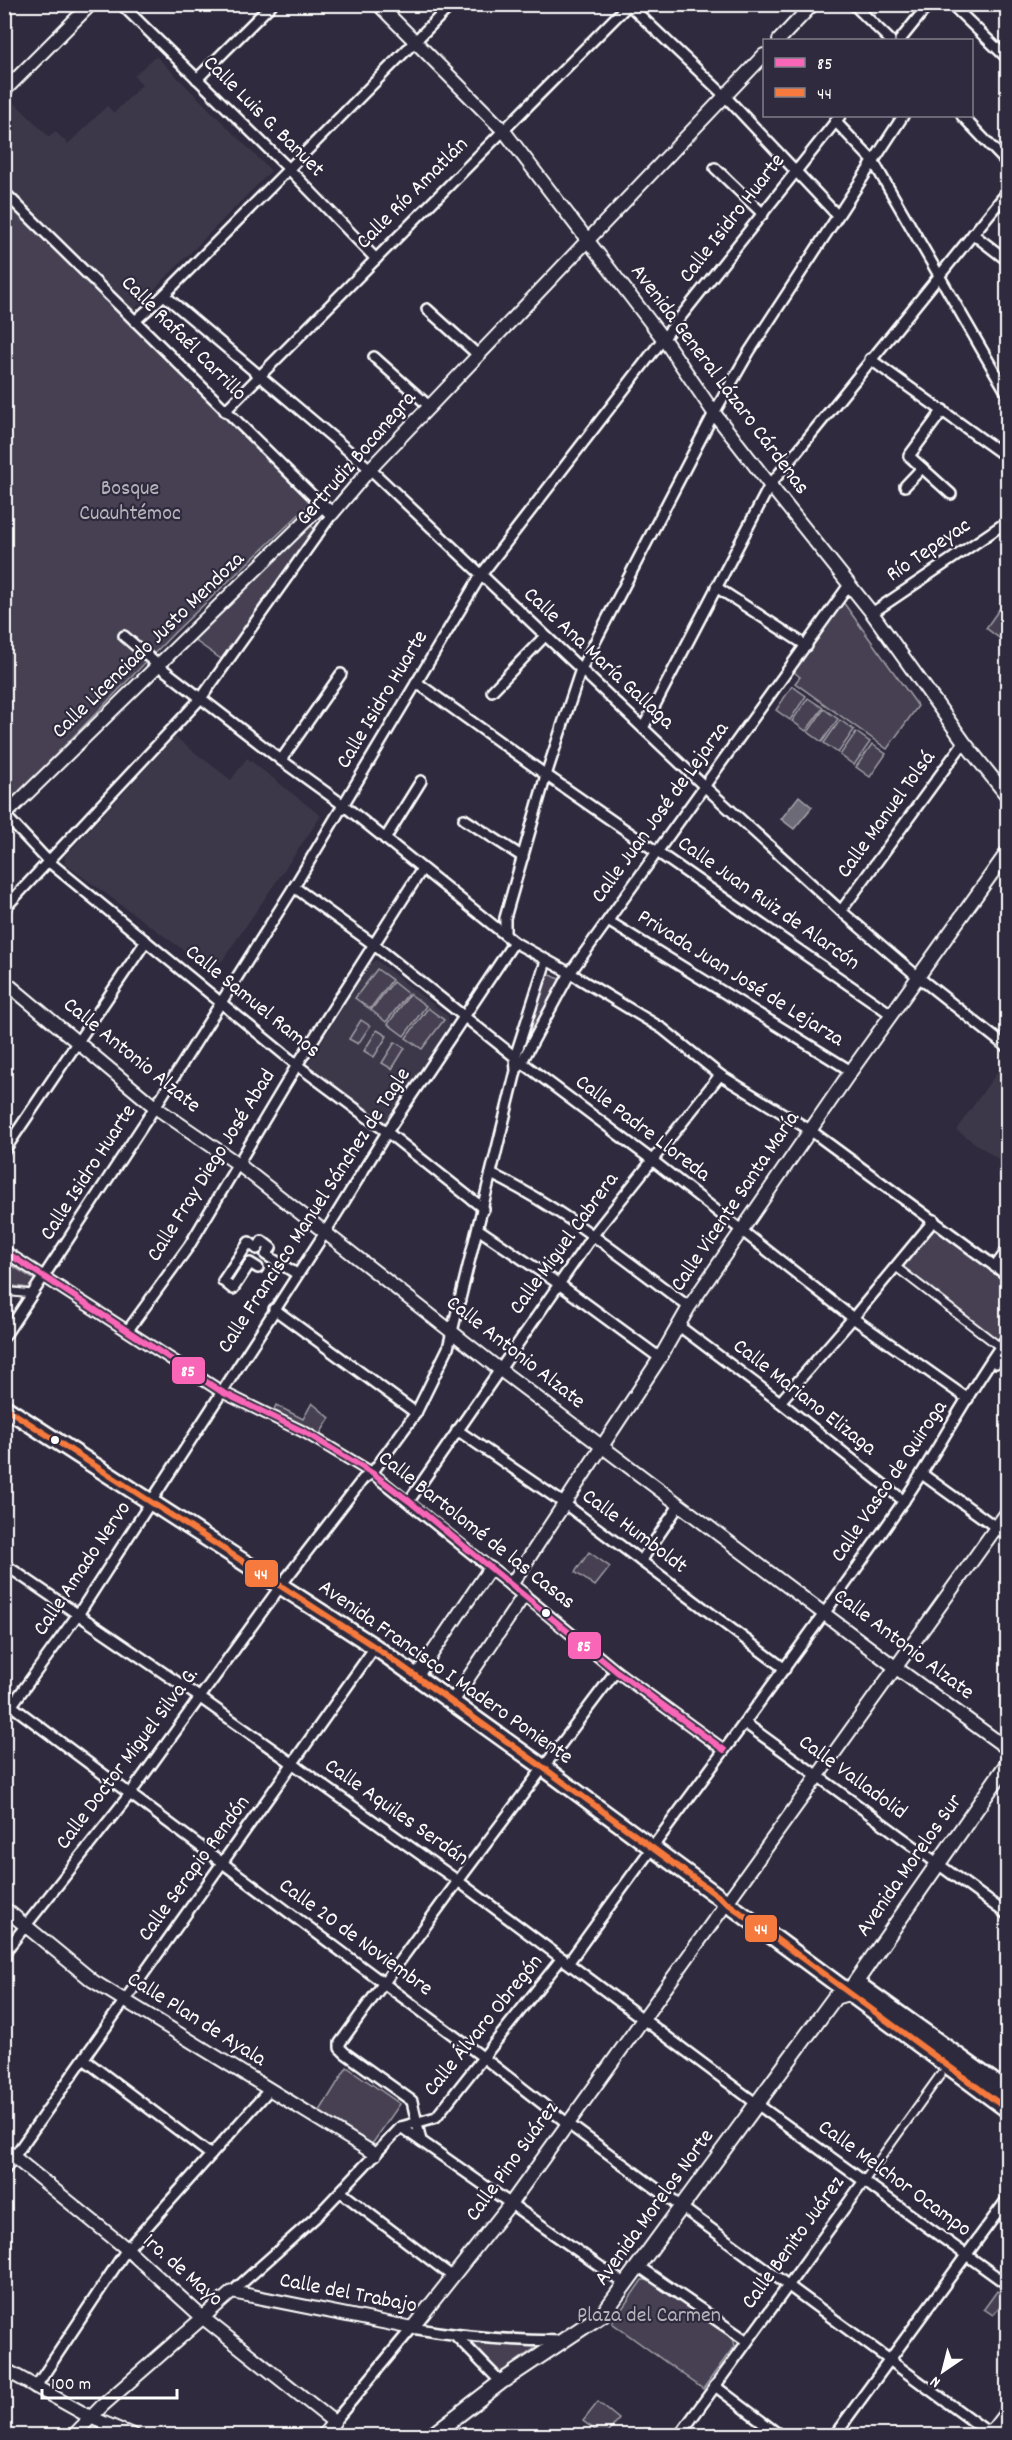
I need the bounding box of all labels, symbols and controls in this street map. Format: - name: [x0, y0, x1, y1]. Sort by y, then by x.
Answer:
- legend: [763, 39, 973, 117]
- street label: Calle Luis G. Banuet: [195, 49, 331, 185]
- text: 85: [817, 53, 833, 78]
- text: 44: [817, 83, 832, 108]
- street label: Calle Río Amatlán: [350, 131, 476, 257]
- street label: Calle Isidro Huarte: [673, 148, 793, 290]
- street label: Avenida General Lázaro Cárdenas: [622, 258, 816, 502]
- street label: Calle Rafaél Carrillo: [113, 269, 253, 409]
- street label: Gertrudiz Bocanegra: [290, 384, 425, 533]
- park label: Bosque Cuauhtémoc: [79, 474, 181, 530]
- street label: Río Tepeyac: [881, 511, 978, 591]
- street label: Calle Licenciado Justo Mendoza: [46, 545, 253, 747]
- street label: Calle Ana María Gallaga: [515, 581, 681, 738]
- street label: Calle Isidro Huarte: [329, 625, 437, 775]
- street label: Calle Juan José de Lejarza: [585, 715, 738, 910]
- street label: Calle Manuel Tolsá: [830, 745, 944, 885]
- street label: Calle Juan Ruiz de Alarcón: [670, 829, 866, 979]
- street label: Privada Juan José de Lejarza: [631, 903, 850, 1056]
- street label: Calle Samuel Ramos: [178, 938, 326, 1066]
- street label: Calle Antonio Alzate: [55, 991, 207, 1121]
- street label: Calle Francisco Manuel Sánchez de Tagle: [211, 1062, 419, 1360]
- street label: Calle Fray Diego José Abad: [140, 1064, 284, 1268]
- street label: Calle Padre Lloreda: [568, 1068, 717, 1191]
- street label: Calle Isidro Huarte: [33, 1099, 145, 1247]
- street label: Calle Vicente Santa María: [664, 1105, 808, 1299]
- street label: Calle Miguel Cabrera: [503, 1166, 628, 1322]
- street label: Calle Antonio Alzate: [439, 1289, 591, 1417]
- street label: Calle Mariano Elizaga: [726, 1332, 883, 1464]
- line badge: 85: [171, 1356, 206, 1385]
- text: 85: [181, 1361, 195, 1384]
- street label: Calle Vasco de Quiroga: [824, 1394, 956, 1569]
- unlabelled marker: [49, 1434, 61, 1446]
- street label: Calle Bartolomé de las Casas: [371, 1444, 581, 1618]
- street label: Calle Humboldt: [575, 1482, 693, 1582]
- street label: Calle Amado Nervo: [26, 1495, 140, 1643]
- line badge: 44: [244, 1559, 279, 1588]
- text: 44: [254, 1564, 268, 1587]
- street label: Avenida Francisco I Madero Poniente: [311, 1573, 579, 1773]
- street label: Calle Antonio Alzate: [826, 1582, 980, 1708]
- unlabelled marker: [540, 1607, 552, 1619]
- line badge: 85: [567, 1631, 602, 1660]
- text: 85: [577, 1636, 591, 1659]
- street label: Calle Doctor Miguel Silva G.: [49, 1661, 207, 1857]
- street label: Calle Valladolid: [791, 1728, 913, 1828]
- street label: Calle Aquiles Serdán: [318, 1752, 474, 1874]
- street label: Avenida Morelos Sur: [849, 1788, 971, 1944]
- street label: Calle Serapio Rendón: [131, 1789, 259, 1949]
- street label: Calle 20 de Noviembre: [271, 1871, 439, 2005]
- line badge: 44: [744, 1914, 778, 1943]
- text: 44: [754, 1919, 768, 1942]
- street label: Calle Álvaro Obregón: [417, 1948, 551, 2104]
- street label: Calle Plan de Ayala: [120, 1965, 272, 2076]
- street label: Calle Pino Suárez: [459, 2095, 568, 2228]
- street label: Calle Melchor Ocampo: [811, 2113, 977, 2245]
- street label: Avenida Morelos Norte: [587, 2123, 723, 2293]
- street label: Calle Benito Juárez: [735, 2169, 853, 2316]
- street label: 1ro. de Mayo: [135, 2227, 229, 2315]
- street label: Calle del Trabajo: [277, 2265, 419, 2323]
- park label: Plaza del Carmen: [577, 2301, 721, 2332]
- north arrow: [913, 2341, 973, 2401]
- scale bar: [42, 2362, 177, 2400]
- text: N: [926, 2369, 946, 2393]
- text: 100 m: [51, 2373, 91, 2398]

